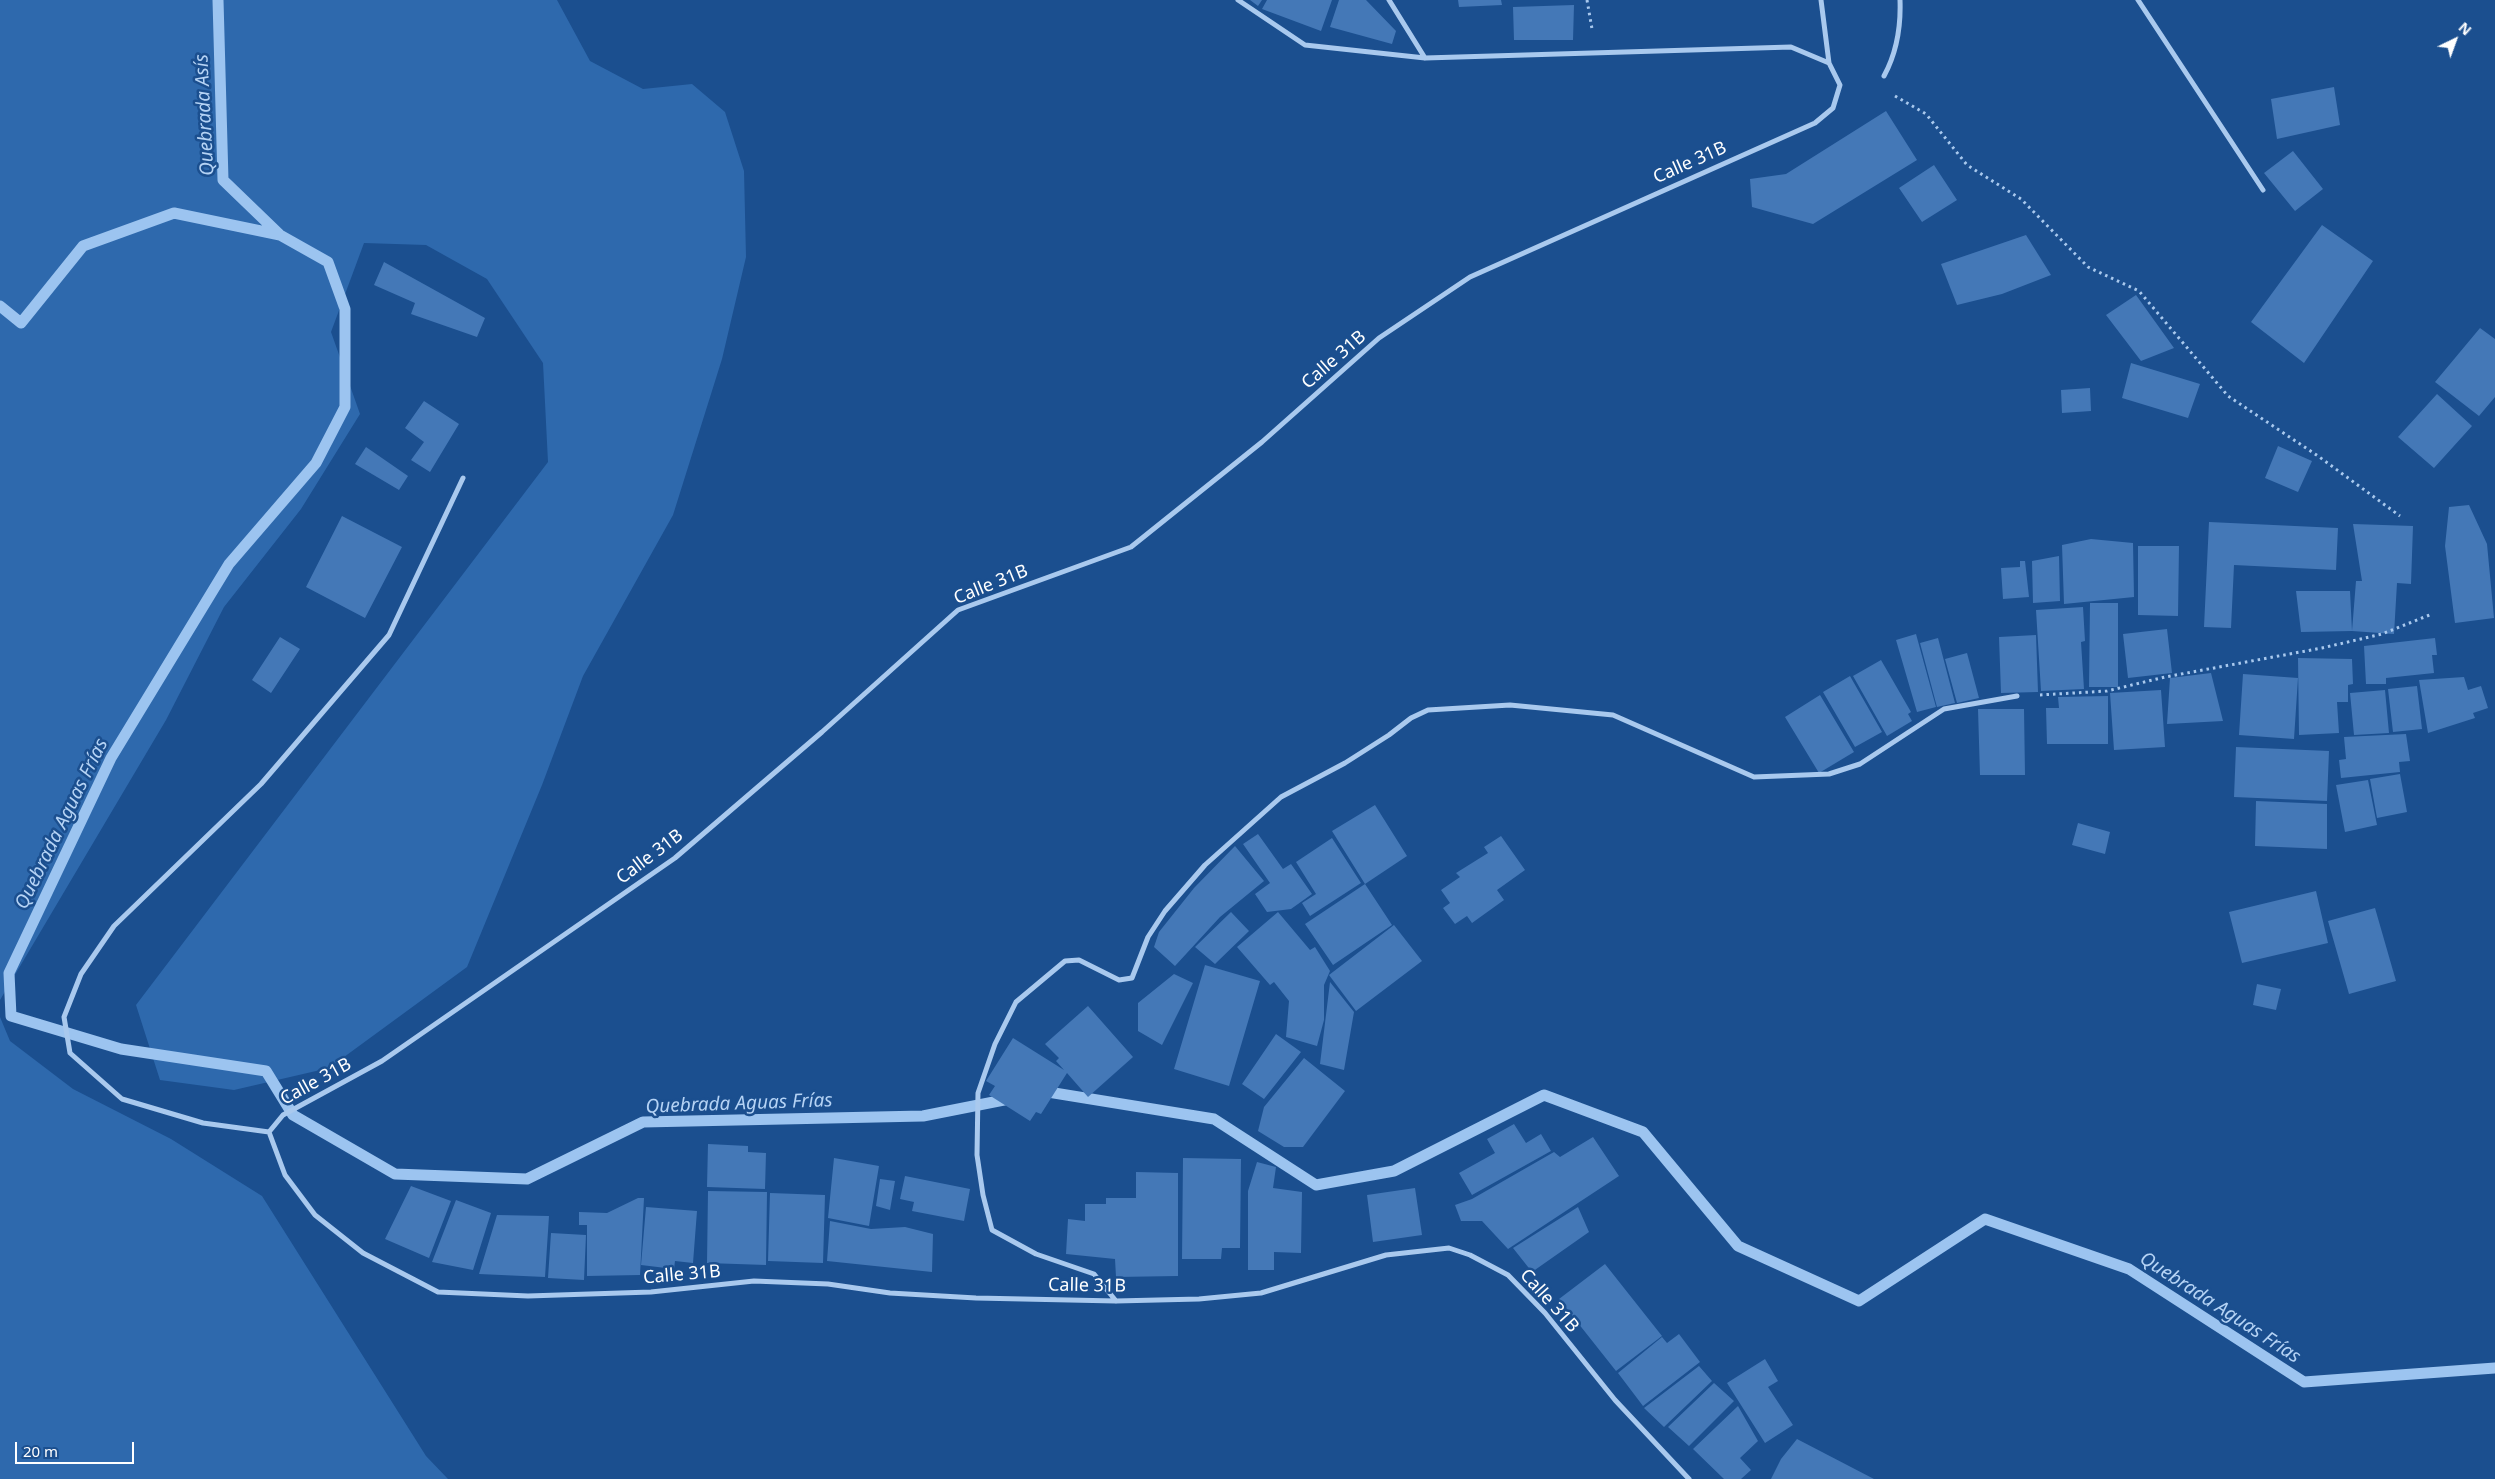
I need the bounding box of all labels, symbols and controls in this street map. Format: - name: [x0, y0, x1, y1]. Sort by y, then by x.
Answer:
- north arrow: [2430, 15, 2480, 65]
- text: N: [2455, 18, 2476, 39]
- water label: Quebrada Asís: [190, 54, 220, 176]
- street label: Calle 31B: [1650, 137, 1730, 189]
- street label: Calle 31B: [1298, 326, 1370, 394]
- street label: Calle 31B: [951, 560, 1031, 610]
- water label: Quebrada Aguas Frías: [11, 735, 113, 913]
- street label: Calle 31B: [612, 825, 688, 889]
- street label: Calle 31B: [277, 1054, 355, 1110]
- water label: Quebrada Aguas Frías: [645, 1089, 833, 1119]
- water label: Quebrada Aguas Frías: [2135, 1248, 2305, 1368]
- street label: Calle 31B: [642, 1261, 722, 1289]
- street label: Calle 31B: [1515, 1265, 1583, 1337]
- street label: Calle 31B: [1048, 1275, 1126, 1297]
- scale bar: [18, 1432, 136, 1464]
- text: 20 m: [23, 1441, 58, 1461]

